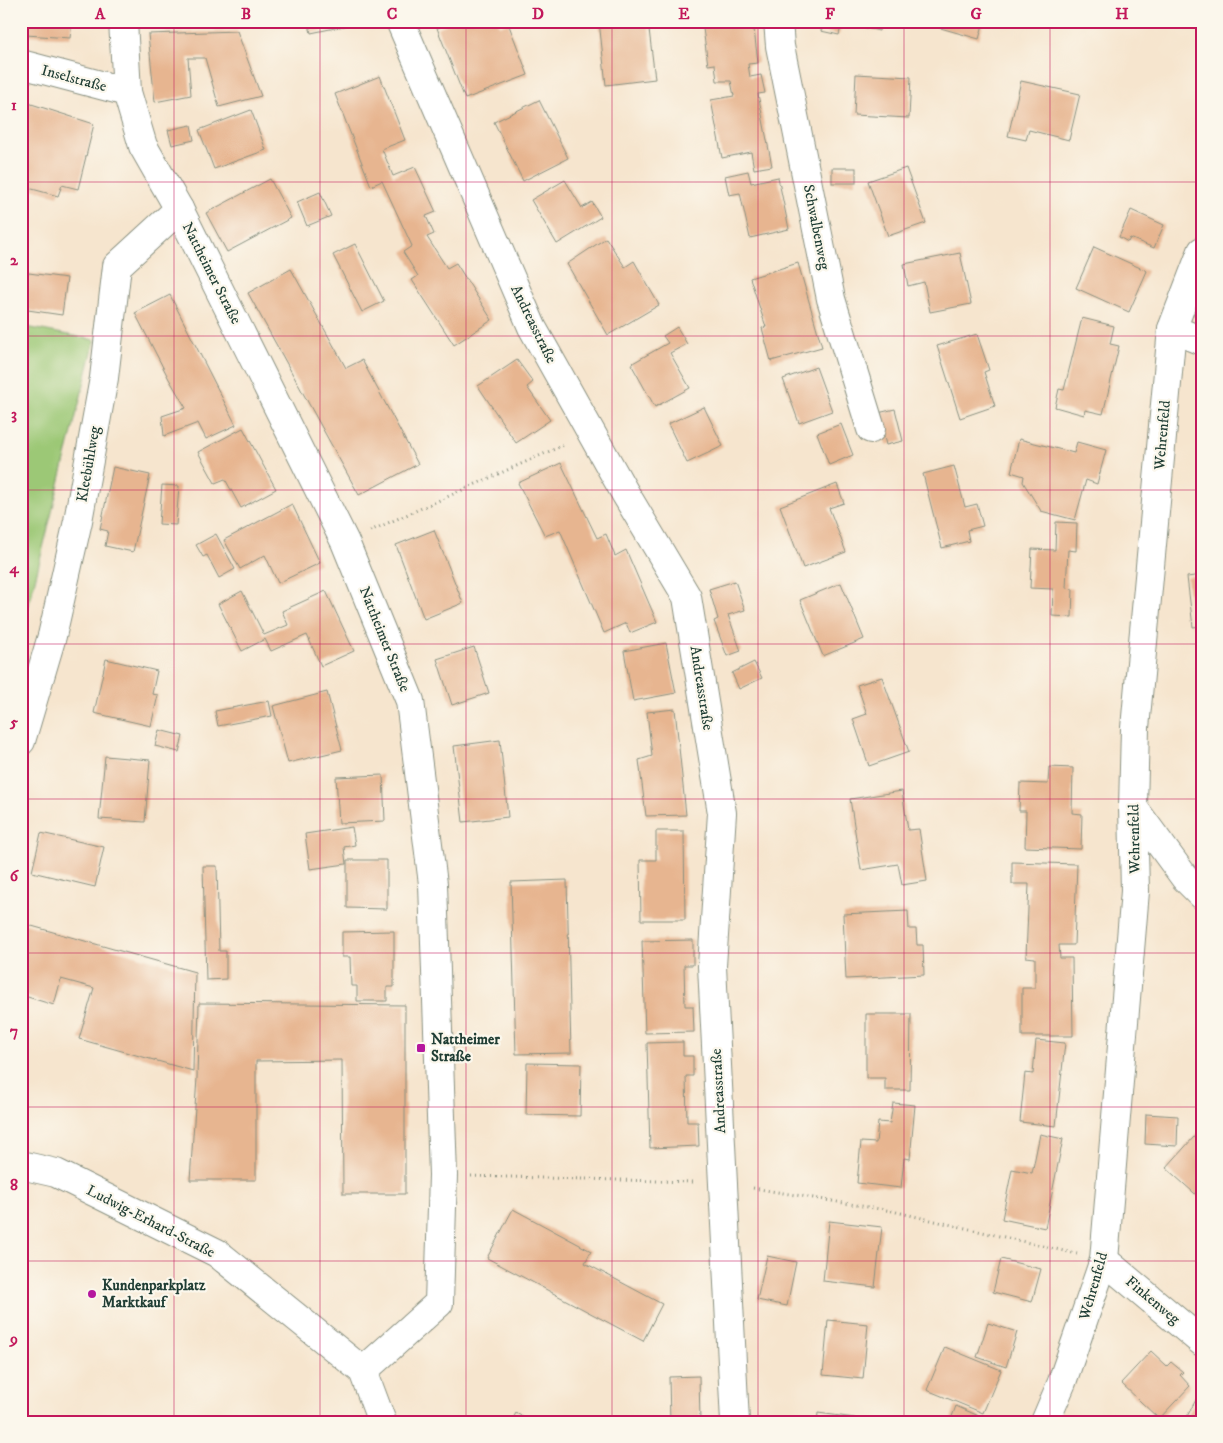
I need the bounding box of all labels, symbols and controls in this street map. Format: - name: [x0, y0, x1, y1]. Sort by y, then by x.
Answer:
- text: A: [94, 4, 106, 24]
- text: B: [241, 4, 251, 24]
- text: C: [387, 4, 397, 24]
- text: D: [532, 4, 544, 24]
- text: E: [678, 4, 690, 24]
- text: F: [825, 4, 835, 24]
- text: G: [970, 4, 982, 24]
- text: H: [1115, 4, 1129, 24]
- street label: Inselstraße: [39, 61, 109, 96]
- text: 1: [11, 95, 17, 115]
- street label: Schwalbenweg: [799, 183, 834, 272]
- street label: Nattheimer Straße: [178, 219, 245, 327]
- text: 2: [10, 250, 19, 270]
- street label: Andreasstraße: [506, 282, 561, 367]
- street label: Wehrenfeld: [1150, 399, 1175, 472]
- text: 3: [11, 404, 17, 424]
- street label: Kleebühlweg: [72, 424, 105, 504]
- text: 4: [8, 558, 19, 578]
- street label: Nattheimer Straße: [355, 584, 414, 695]
- street label: Andreasstraße: [685, 645, 718, 732]
- text: 5: [9, 712, 18, 732]
- street label: Wehrenfeld: [1124, 803, 1145, 875]
- text: 6: [10, 866, 20, 886]
- text: 7: [10, 1021, 18, 1041]
- place label: Nattheimer Straße: [431, 1030, 500, 1066]
- marker: Nattheimer Straße: [415, 1042, 427, 1054]
- street label: Andreasstraße: [707, 1048, 730, 1134]
- text: 8: [10, 1175, 18, 1195]
- street label: Ludwig-Erhard-Straße: [83, 1181, 218, 1262]
- street label: Wehrenfeld: [1074, 1250, 1112, 1323]
- street label: Finkenweg: [1122, 1272, 1184, 1329]
- place label: Kundenparkplatz Marktkauf: [102, 1276, 206, 1312]
- marker: Kundenparkplatz Marktkauf: [86, 1288, 98, 1300]
- text: 9: [9, 1329, 18, 1349]

